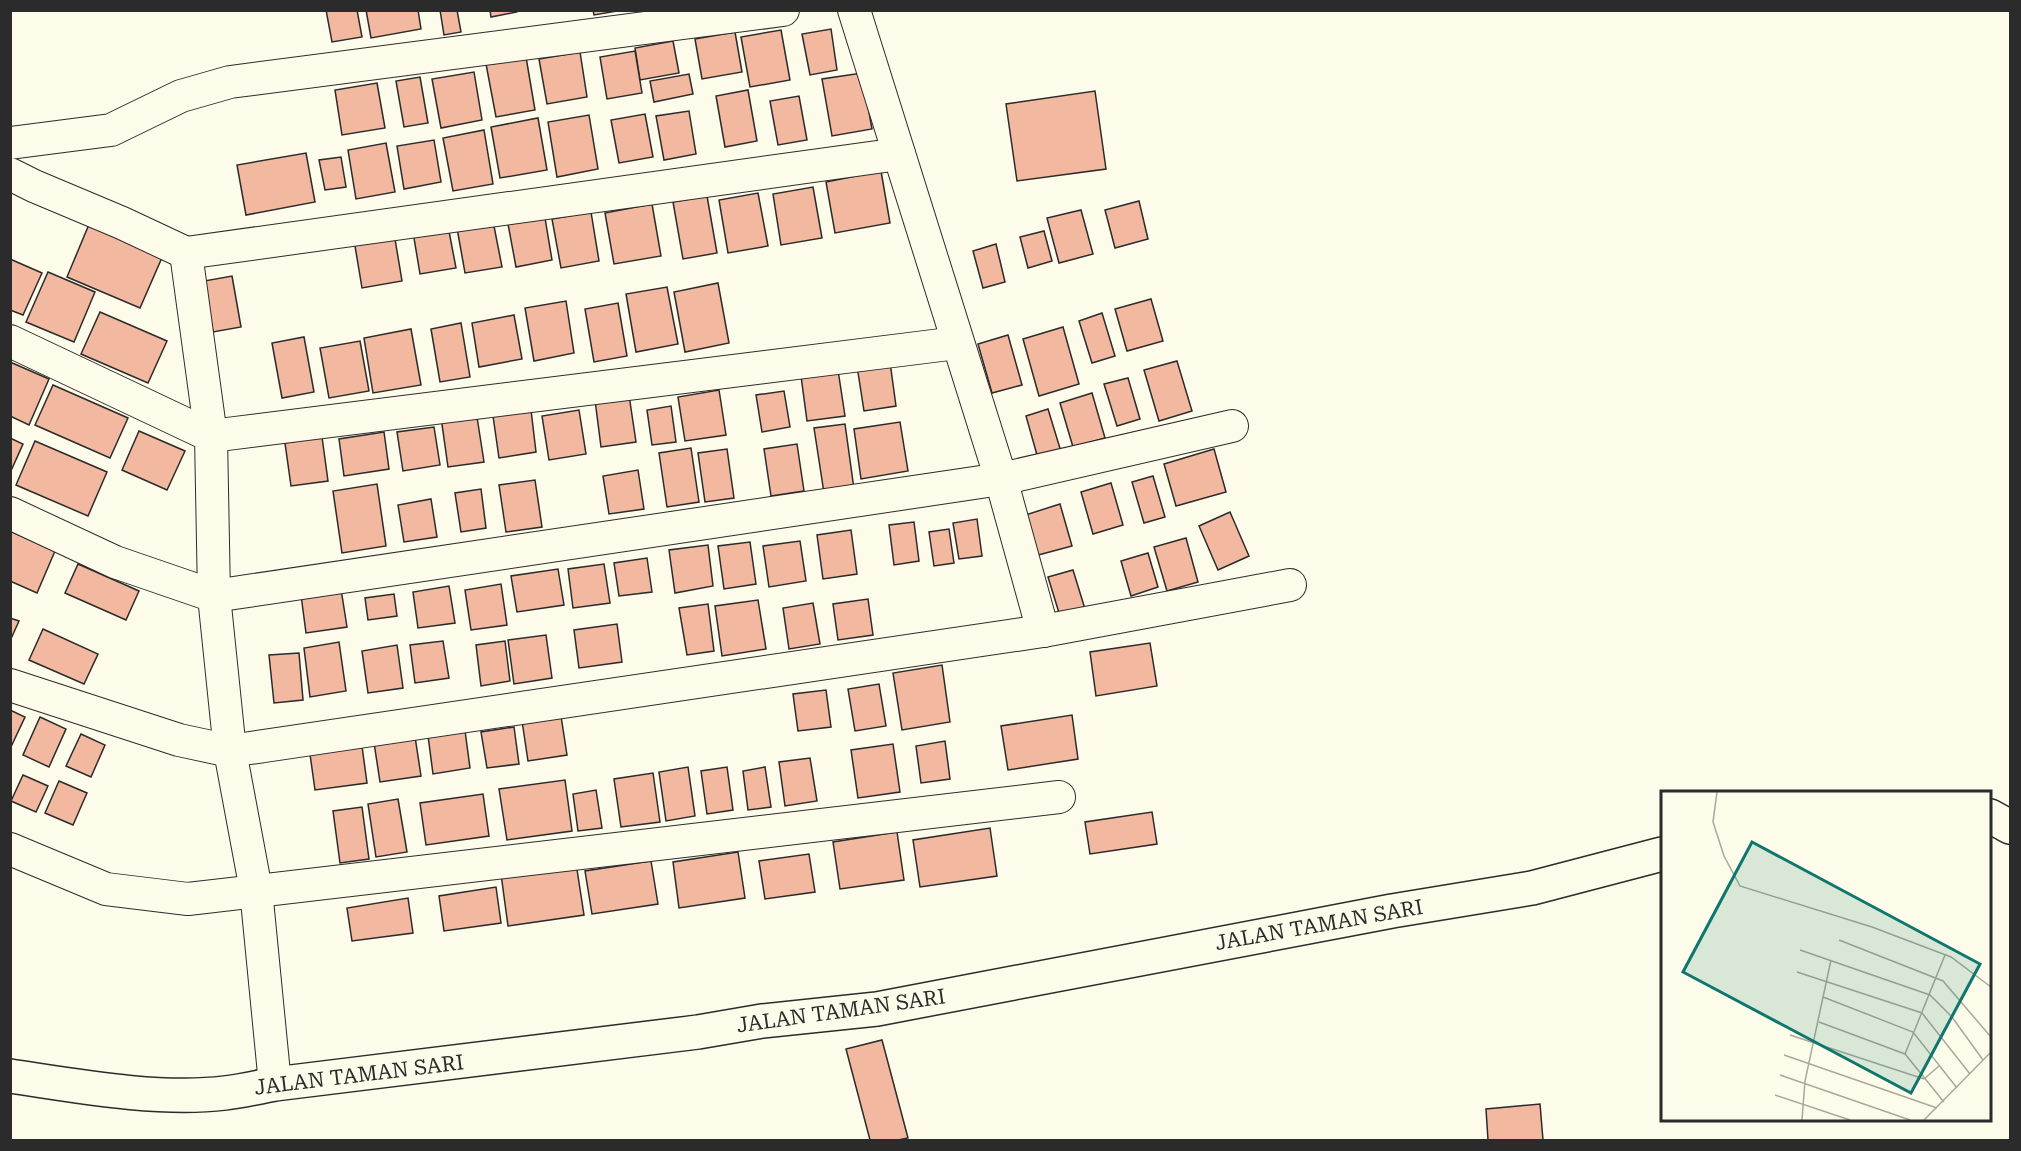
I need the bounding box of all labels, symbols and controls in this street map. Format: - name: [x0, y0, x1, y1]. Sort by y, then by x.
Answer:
- inset map: [1661, 791, 1991, 1121]
- street label: JALAN TAMAN SARI: [1213, 895, 1425, 955]
- street label: JALAN TAMAN SARI: [735, 984, 947, 1038]
- street label: JALAN TAMAN SARI: [253, 1050, 465, 1100]

